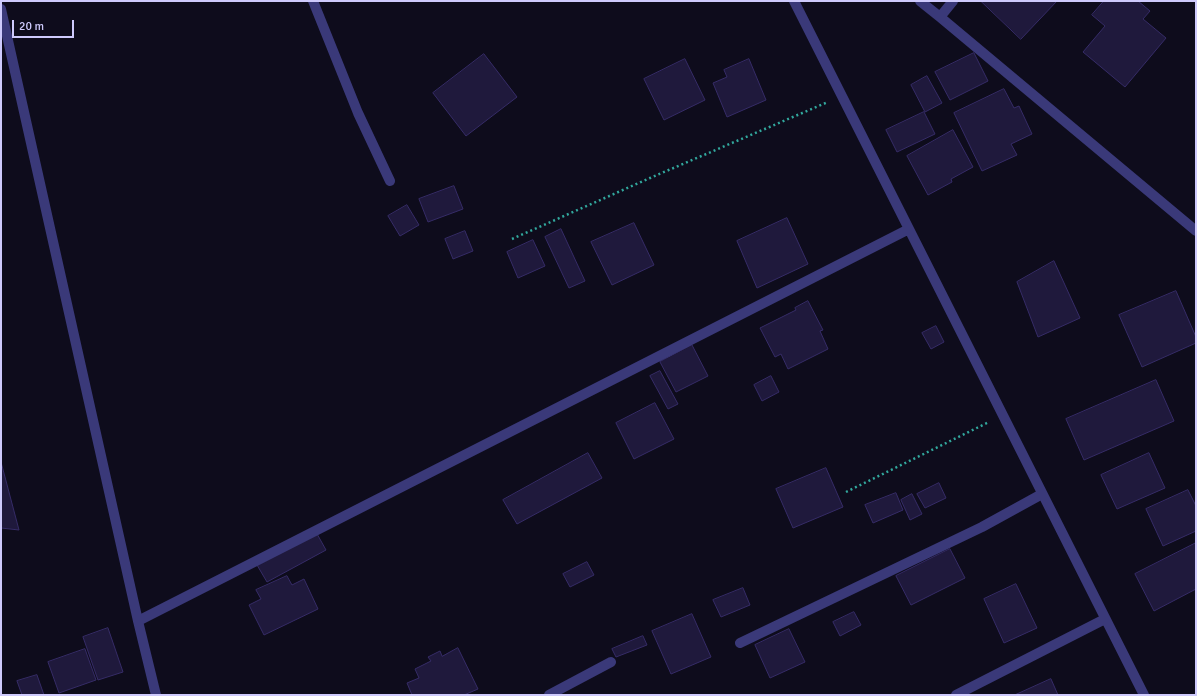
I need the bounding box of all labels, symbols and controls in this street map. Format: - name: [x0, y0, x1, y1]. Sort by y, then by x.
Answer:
- scale bar: [14, 12, 76, 38]
- text: 20 m: [19, 19, 44, 34]

